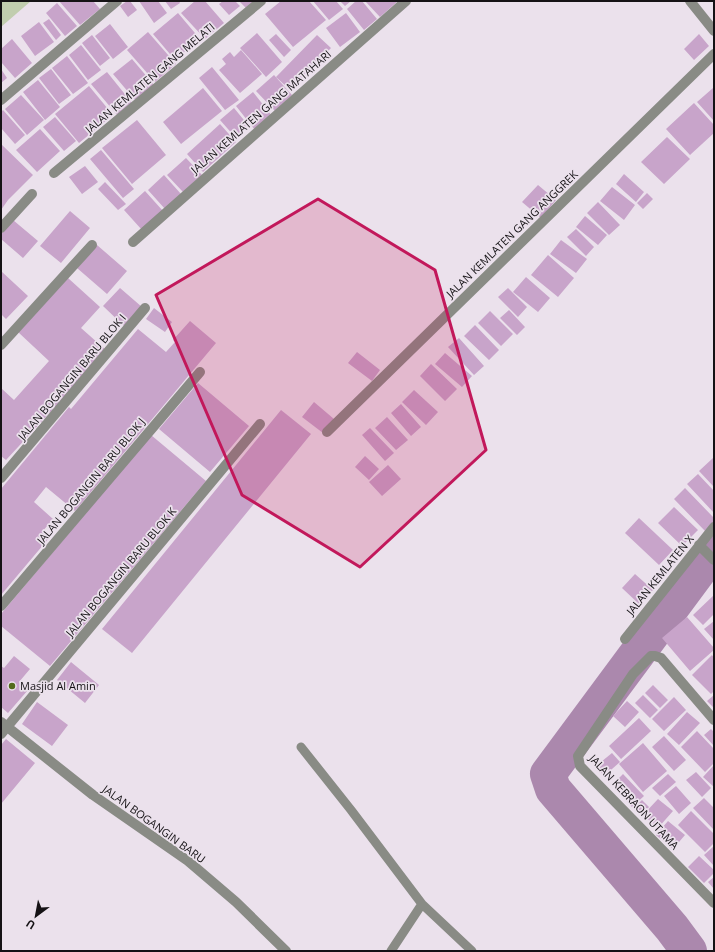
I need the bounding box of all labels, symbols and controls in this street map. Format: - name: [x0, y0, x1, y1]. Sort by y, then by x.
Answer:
- street label: JALAN KEMLATEN GANG MELATI: [81, 19, 217, 137]
- street label: JALAN KEMLATEN GANG MATAHARI: [187, 46, 334, 177]
- street label: JALAN KEMLATEN GANG ANGGREK: [442, 166, 581, 301]
- street label: JALAN BOGANGIN BARU BLOK I: [14, 310, 129, 444]
- street label: JALAN BOGANGIN BARU BLOK J: [33, 414, 148, 548]
- street label: JALAN BOGANGIN BARU BLOK K: [61, 504, 179, 640]
- street label: JALAN KEMLATEN X: [622, 531, 697, 619]
- place label: Masjid Al Amin: [20, 678, 96, 693]
- marker: Masjid Al Amin: [7, 681, 17, 691]
- street label: JALAN KEBRAON UTAMA: [586, 750, 683, 853]
- street label: JALAN BOGANGIN BARU: [99, 781, 209, 866]
- north arrow: [16, 896, 56, 936]
- text: U: [23, 916, 38, 933]

